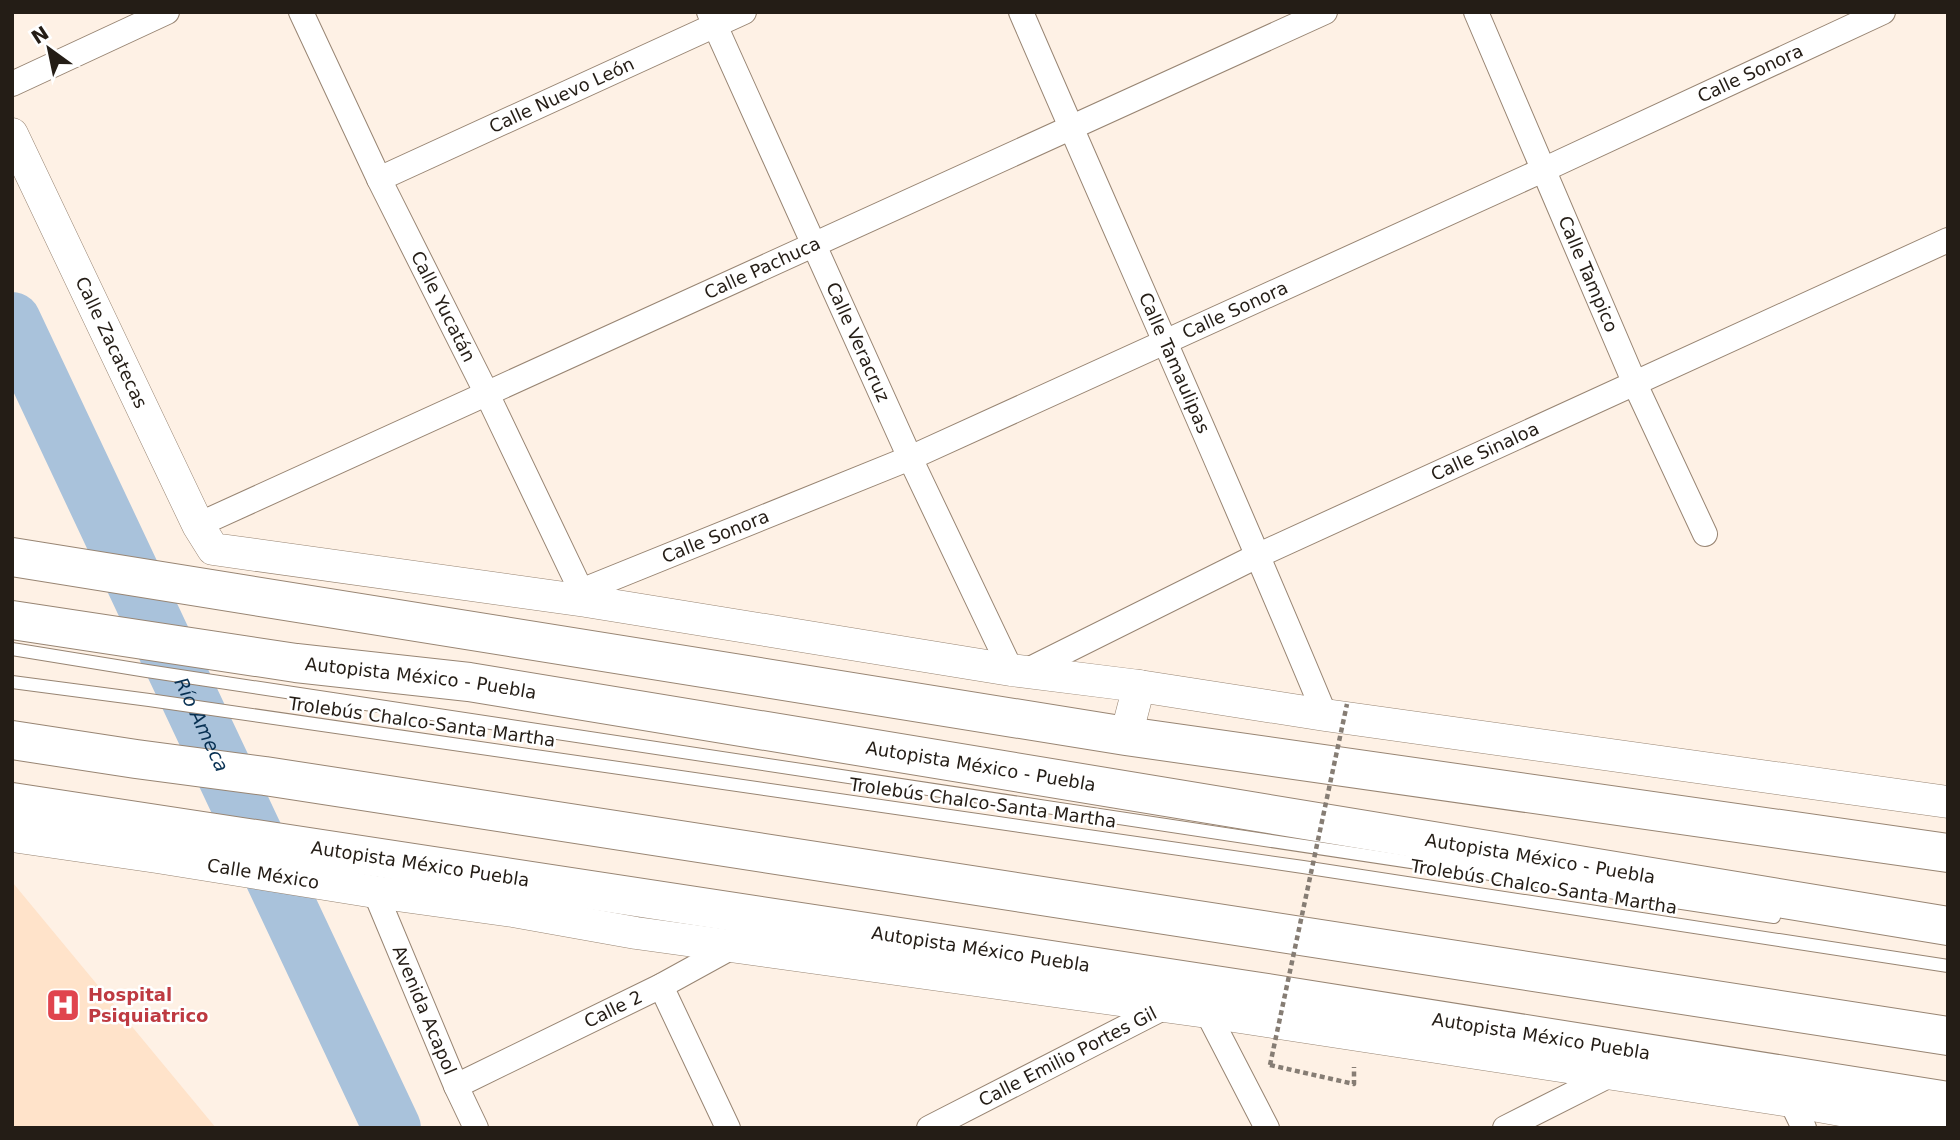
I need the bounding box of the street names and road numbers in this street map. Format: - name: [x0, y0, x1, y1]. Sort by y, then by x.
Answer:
- street label: Calle Sonora: [1694, 40, 1806, 107]
- street label: Calle Nuevo León: [486, 53, 637, 137]
- street label: Calle Tampico: [1554, 213, 1623, 335]
- street label: Calle Pachuca: [701, 232, 823, 303]
- street label: Calle Yucatán: [407, 247, 480, 365]
- street label: Calle Zacatecas: [71, 273, 152, 412]
- street label: Calle Sonora: [1179, 277, 1291, 343]
- street label: Calle Veracruz: [822, 279, 894, 405]
- street label: Calle Tamaulipas: [1135, 289, 1215, 436]
- street label: Calle Sinaloa: [1427, 417, 1542, 485]
- street label: Calle Sonora: [659, 505, 772, 567]
- street label: Autopista México - Puebla: [304, 653, 538, 703]
- street label: Trolebús Chalco-Santa Martha: [286, 692, 557, 751]
- street label: Autopista México - Puebla: [864, 737, 1097, 795]
- street label: Trolebús Chalco-Santa Martha: [847, 773, 1118, 832]
- street label: Autopista México - Puebla: [1424, 829, 1657, 888]
- street label: Autopista México Puebla: [310, 837, 531, 891]
- street label: Calle México: [206, 854, 321, 893]
- street label: Trolebús Chalco-Santa Martha: [1408, 855, 1679, 918]
- street label: Autopista México Puebla: [870, 922, 1092, 976]
- street label: Avenida Acapol: [388, 942, 461, 1078]
- street label: Calle 2: [581, 986, 645, 1032]
- street label: Calle Emilio Portes Gil: [975, 1002, 1160, 1111]
- street label: Autopista México Puebla: [1431, 1008, 1652, 1064]

